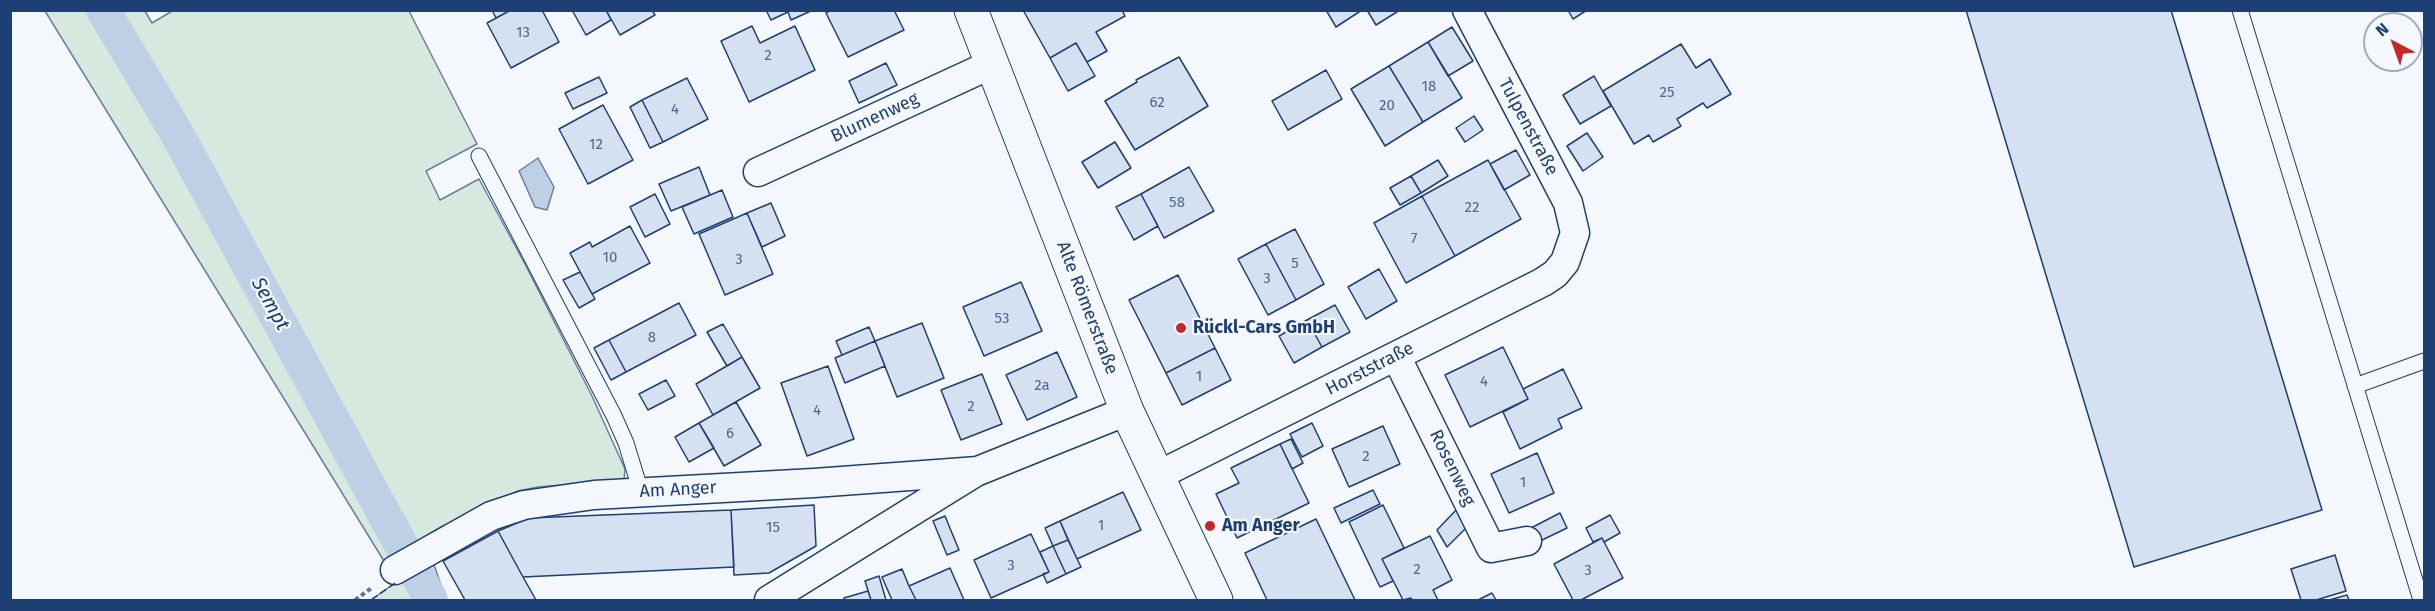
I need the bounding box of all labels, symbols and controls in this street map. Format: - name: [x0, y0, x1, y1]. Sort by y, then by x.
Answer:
- north arrow: [2363, 12, 2423, 72]
- text: N: [2372, 19, 2392, 40]
- house number: 13: [516, 24, 530, 42]
- house number: 2: [764, 47, 772, 65]
- street label: Tulpenstraße: [1493, 75, 1563, 179]
- house number: 18: [1422, 78, 1436, 96]
- house number: 25: [1660, 84, 1674, 102]
- street label: Blumenweg: [828, 88, 922, 148]
- house number: 62: [1149, 94, 1165, 112]
- house number: 20: [1379, 97, 1395, 115]
- house number: 4: [671, 101, 679, 119]
- house number: 12: [589, 136, 603, 154]
- house number: 58: [1169, 194, 1185, 212]
- house number: 22: [1465, 199, 1479, 217]
- house number: 7: [1411, 230, 1417, 248]
- street label: Alte Römerstraße: [1052, 238, 1122, 378]
- house number: 10: [603, 249, 617, 267]
- house number: 3: [735, 251, 743, 269]
- house number: 5: [1291, 255, 1299, 273]
- house number: 3: [1263, 270, 1271, 288]
- water label: Sempt: [246, 273, 294, 335]
- house number: 53: [995, 310, 1009, 328]
- place label: Rückl-Cars GmbH: [1193, 317, 1335, 339]
- marker: Rückl-Cars GmbH: [1174, 321, 1188, 335]
- house number: 8: [648, 329, 656, 347]
- street label: Horststraße: [1322, 338, 1418, 400]
- house number: 1: [1196, 368, 1202, 386]
- house number: 4: [1480, 373, 1488, 391]
- house number: 2a: [1034, 377, 1050, 395]
- house number: 2: [967, 398, 975, 416]
- house number: 4: [813, 402, 821, 420]
- house number: 6: [726, 425, 734, 443]
- street label: Rosenweg: [1424, 426, 1480, 510]
- house number: 2: [1362, 448, 1370, 466]
- house number: 1: [1520, 474, 1526, 492]
- street label: Am Anger: [639, 477, 717, 503]
- place label: Am Anger: [1222, 515, 1300, 537]
- house number: 1: [1098, 517, 1104, 535]
- house number: 15: [766, 519, 780, 537]
- marker: Am Anger: [1203, 519, 1217, 533]
- house number: 3: [1007, 557, 1015, 575]
- house number: 2: [1413, 561, 1421, 579]
- house number: 3: [1584, 562, 1592, 580]

